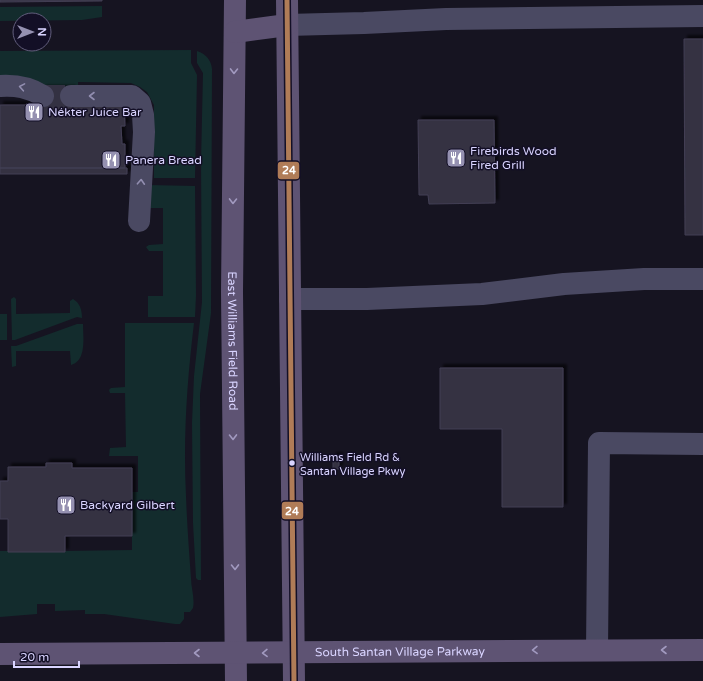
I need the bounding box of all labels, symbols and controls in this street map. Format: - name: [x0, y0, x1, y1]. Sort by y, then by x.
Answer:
- north arrow: [12, 12, 52, 52]
- text: N: [35, 28, 48, 36]
- one-way arrow: [230, 68, 239, 74]
- one-way arrow: [19, 83, 25, 92]
- one-way arrow: [89, 92, 95, 100]
- restaurant icon: Nékter Juice Bar: [23, 101, 45, 123]
- place label: Nékter Juice Bar: [48, 105, 142, 119]
- place label: Firebirds Wood Fired Grill: [470, 144, 557, 172]
- restaurant icon: Firebirds Wood Fired Grill: [445, 147, 467, 169]
- restaurant icon: Panera Bread: [100, 149, 122, 171]
- place label: Panera Bread: [125, 153, 202, 167]
- line badge: 24: [277, 161, 300, 180]
- text: 24: [282, 164, 296, 177]
- one-way arrow: [137, 179, 145, 185]
- one-way arrow: [229, 198, 237, 204]
- street label: East Williams Field Road: [225, 271, 240, 411]
- one-way arrow: [229, 434, 237, 440]
- place label: Williams Field Rd & Santan Village Pkwy: [300, 451, 405, 478]
- marker: Williams Field Rd & Santan Village Pkwy: [287, 458, 297, 468]
- restaurant icon: Backyard Gilbert: [55, 494, 77, 516]
- place label: Backyard Gilbert: [80, 498, 175, 512]
- line badge: 24: [281, 501, 304, 520]
- text: 24: [285, 505, 299, 518]
- one-way arrow: [231, 564, 239, 570]
- scale bar: [14, 643, 79, 669]
- street label: South Santan Village Parkway: [315, 644, 485, 659]
- one-way arrow: [532, 646, 538, 654]
- one-way arrow: [661, 646, 667, 654]
- one-way arrow: [262, 648, 268, 657]
- one-way arrow: [194, 649, 200, 657]
- text: 20 m: [20, 650, 49, 664]

